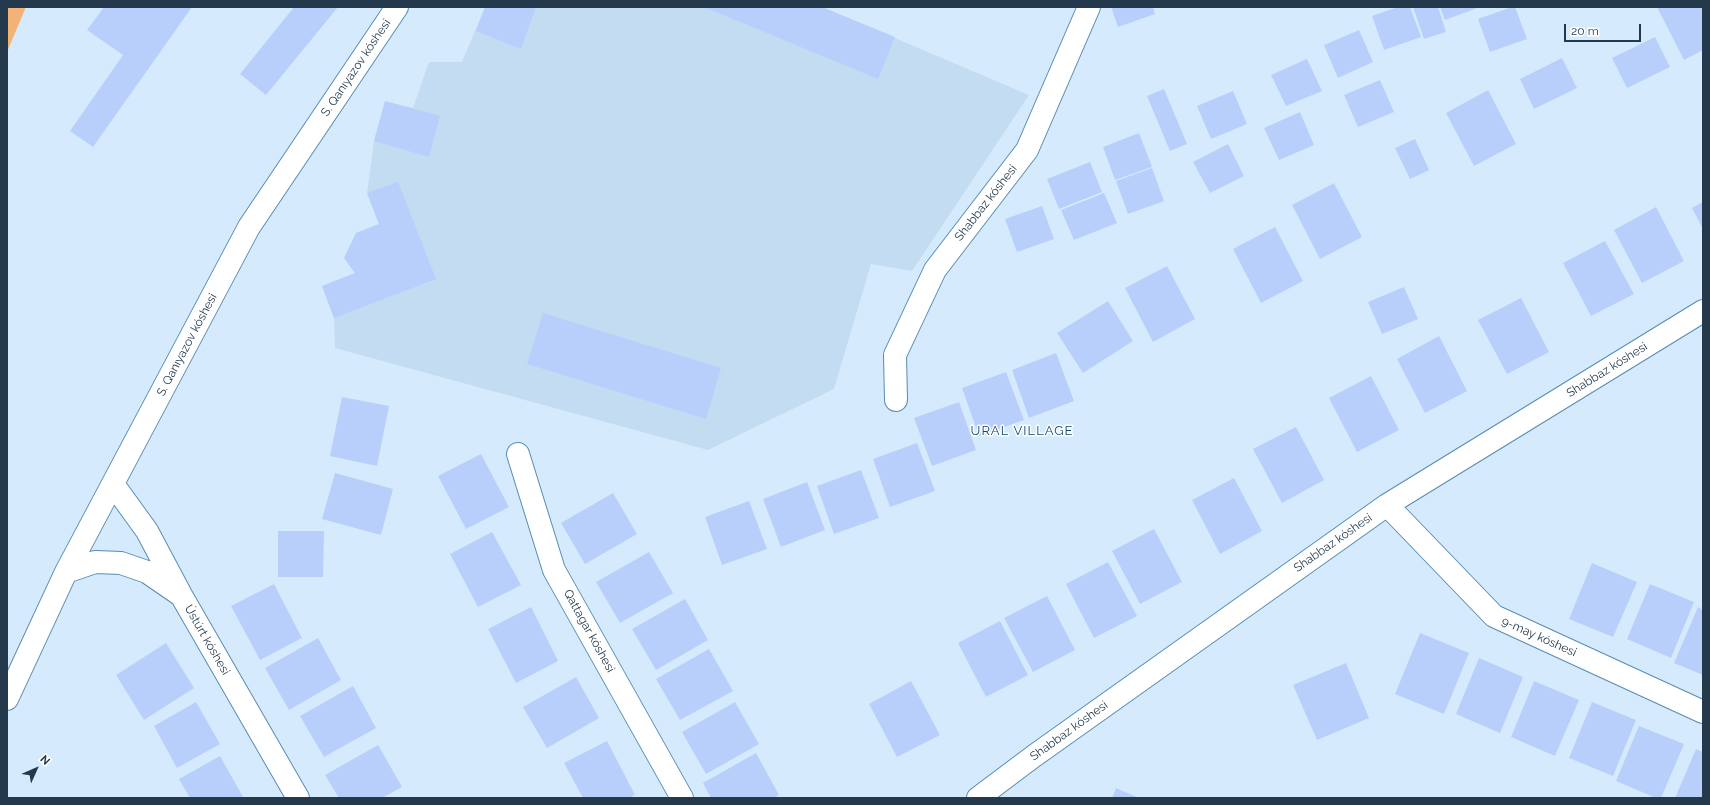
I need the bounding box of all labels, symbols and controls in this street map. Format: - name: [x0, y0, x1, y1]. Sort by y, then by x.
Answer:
- scale bar: [1566, 16, 1643, 42]
- street label: S. Qanıyazov kóshesi: [318, 17, 394, 119]
- text: 20 m: [1571, 24, 1599, 38]
- street label: Shabbaz kóshesi: [952, 162, 1020, 244]
- street label: S. Qanıyazov kóshesi: [154, 291, 220, 399]
- street label: Shabbaz kóshesi: [1564, 339, 1650, 401]
- district label: URAL VILLAGE: [971, 423, 1073, 439]
- street label: Shabbaz kóshesi: [1291, 511, 1375, 575]
- street label: Qattagar kóshesi: [560, 587, 618, 675]
- street label: Ústúrt kóshesi: [181, 602, 233, 678]
- street label: 9-may kóshesi: [1499, 614, 1579, 660]
- street label: Shabbaz kóshesi: [1027, 698, 1111, 764]
- north arrow: [16, 749, 56, 789]
- text: N: [37, 753, 52, 768]

